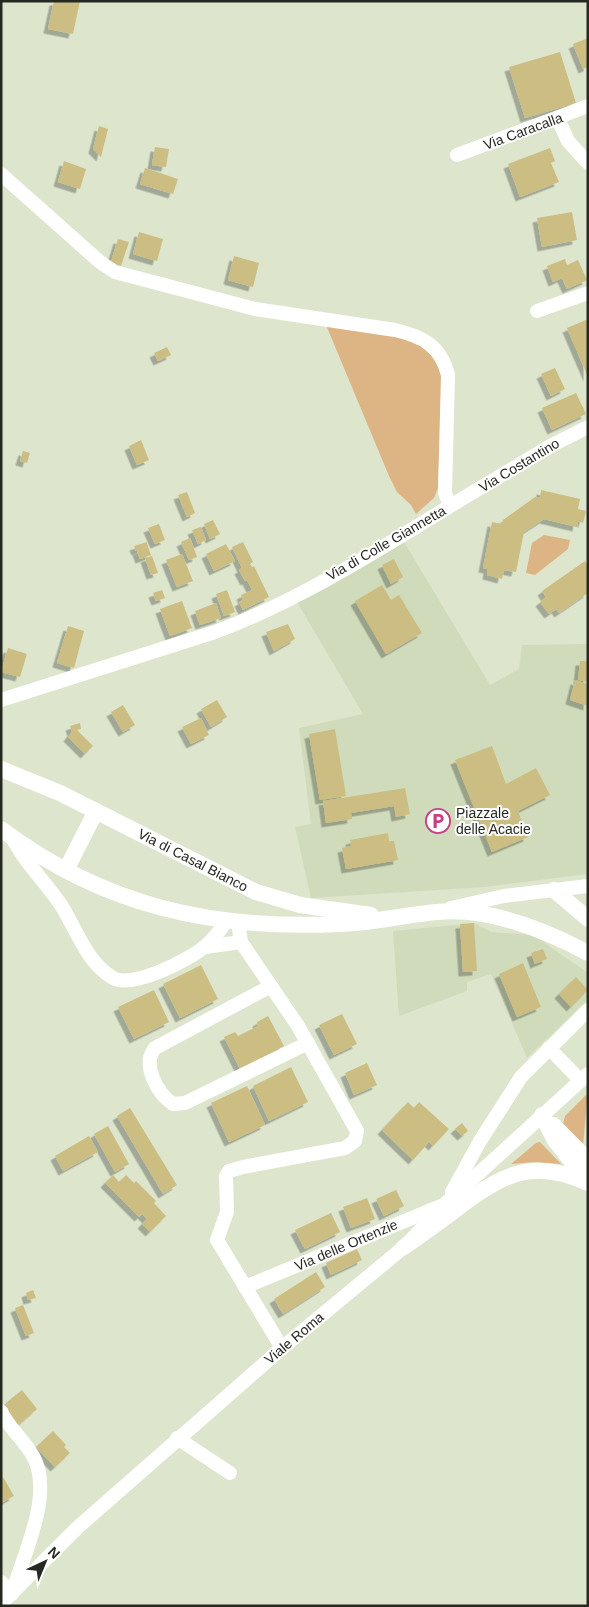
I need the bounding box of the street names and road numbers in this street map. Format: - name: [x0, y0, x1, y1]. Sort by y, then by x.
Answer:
- street label: Via Caracalla: [481, 109, 565, 153]
- street label: Via Costantino: [476, 435, 562, 495]
- street label: Via di Colle Giannetta: [323, 502, 449, 584]
- street label: Via di Casal Bianco: [135, 825, 251, 895]
- street label: Via delle Ortenzie: [292, 1216, 400, 1274]
- street label: Viale Roma: [261, 1309, 327, 1367]

